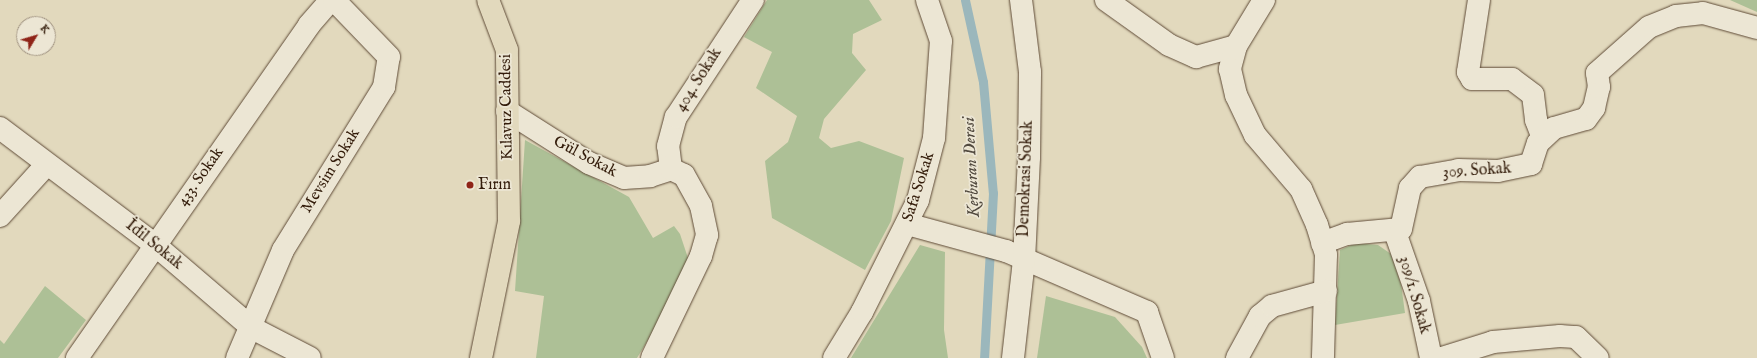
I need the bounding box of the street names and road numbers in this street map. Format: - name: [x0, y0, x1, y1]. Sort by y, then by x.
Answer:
- street label: 404. Sokak: [672, 45, 726, 115]
- street label: Kılavuz Caddesi: [496, 54, 518, 160]
- street label: Demokrasi Sokak: [1014, 120, 1038, 238]
- street label: Mevsim Sokak: [297, 125, 365, 217]
- street label: Gül Sokak: [550, 132, 620, 182]
- street label: 433. Sokak: [174, 144, 228, 210]
- street label: Safa Sokak: [899, 150, 939, 224]
- street label: 309. Sokak: [1442, 159, 1512, 183]
- street label: İdil Sokak: [121, 216, 187, 274]
- street label: 309/1. Sokak: [1394, 254, 1434, 336]

